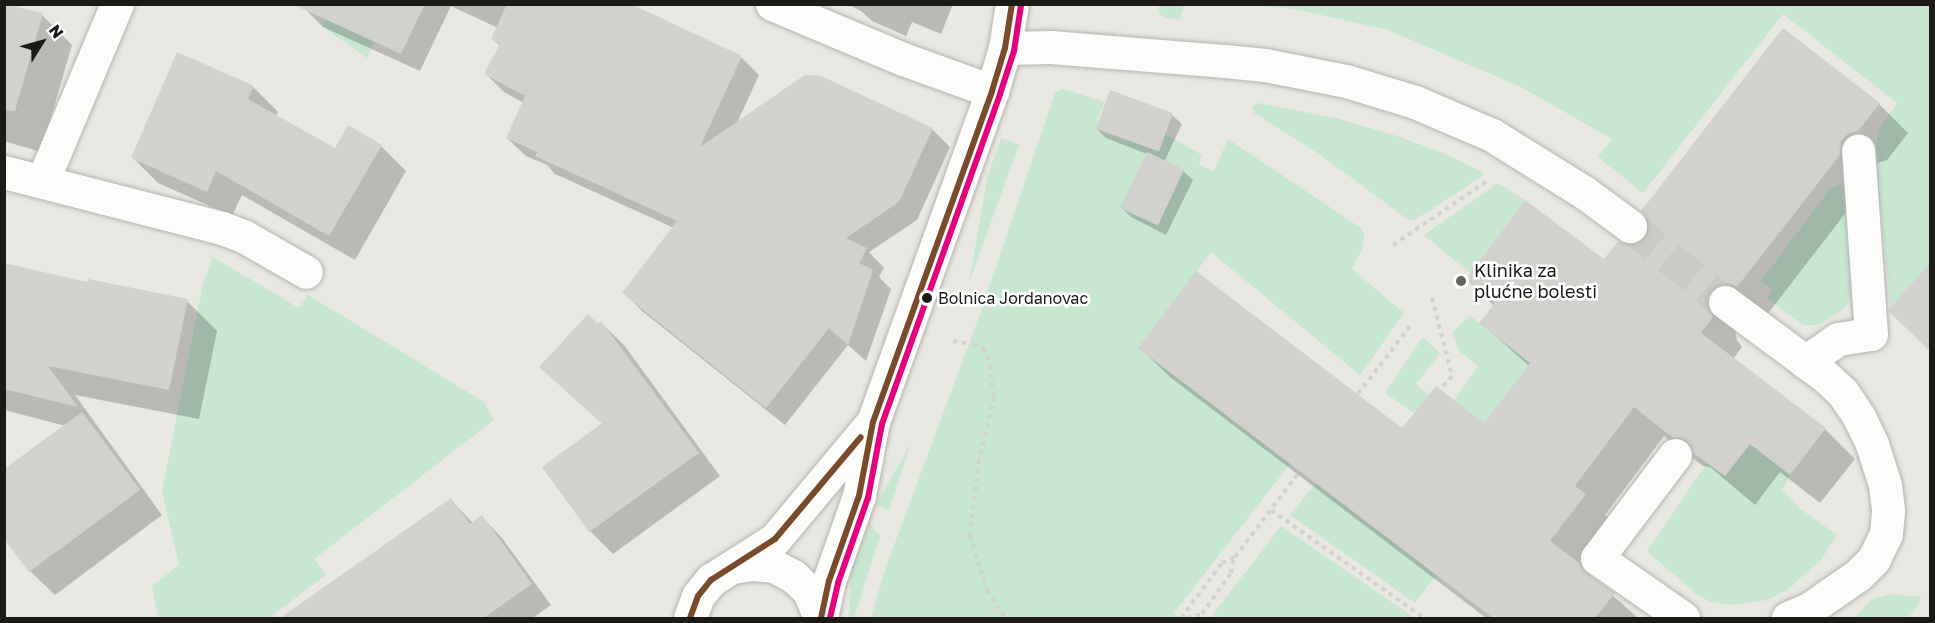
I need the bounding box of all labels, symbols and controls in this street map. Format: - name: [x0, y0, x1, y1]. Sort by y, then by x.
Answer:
- north arrow: [12, 12, 72, 72]
- text: N: [45, 20, 68, 42]
- place label: Klinika za plućne bolesti: [1474, 260, 1597, 302]
- marker: Klinika za plućne bolesti: [1452, 272, 1470, 290]
- place label: Bolnica Jordanovac: [938, 288, 1088, 308]
- marker: Bolnica Jordanovac: [921, 292, 933, 304]

